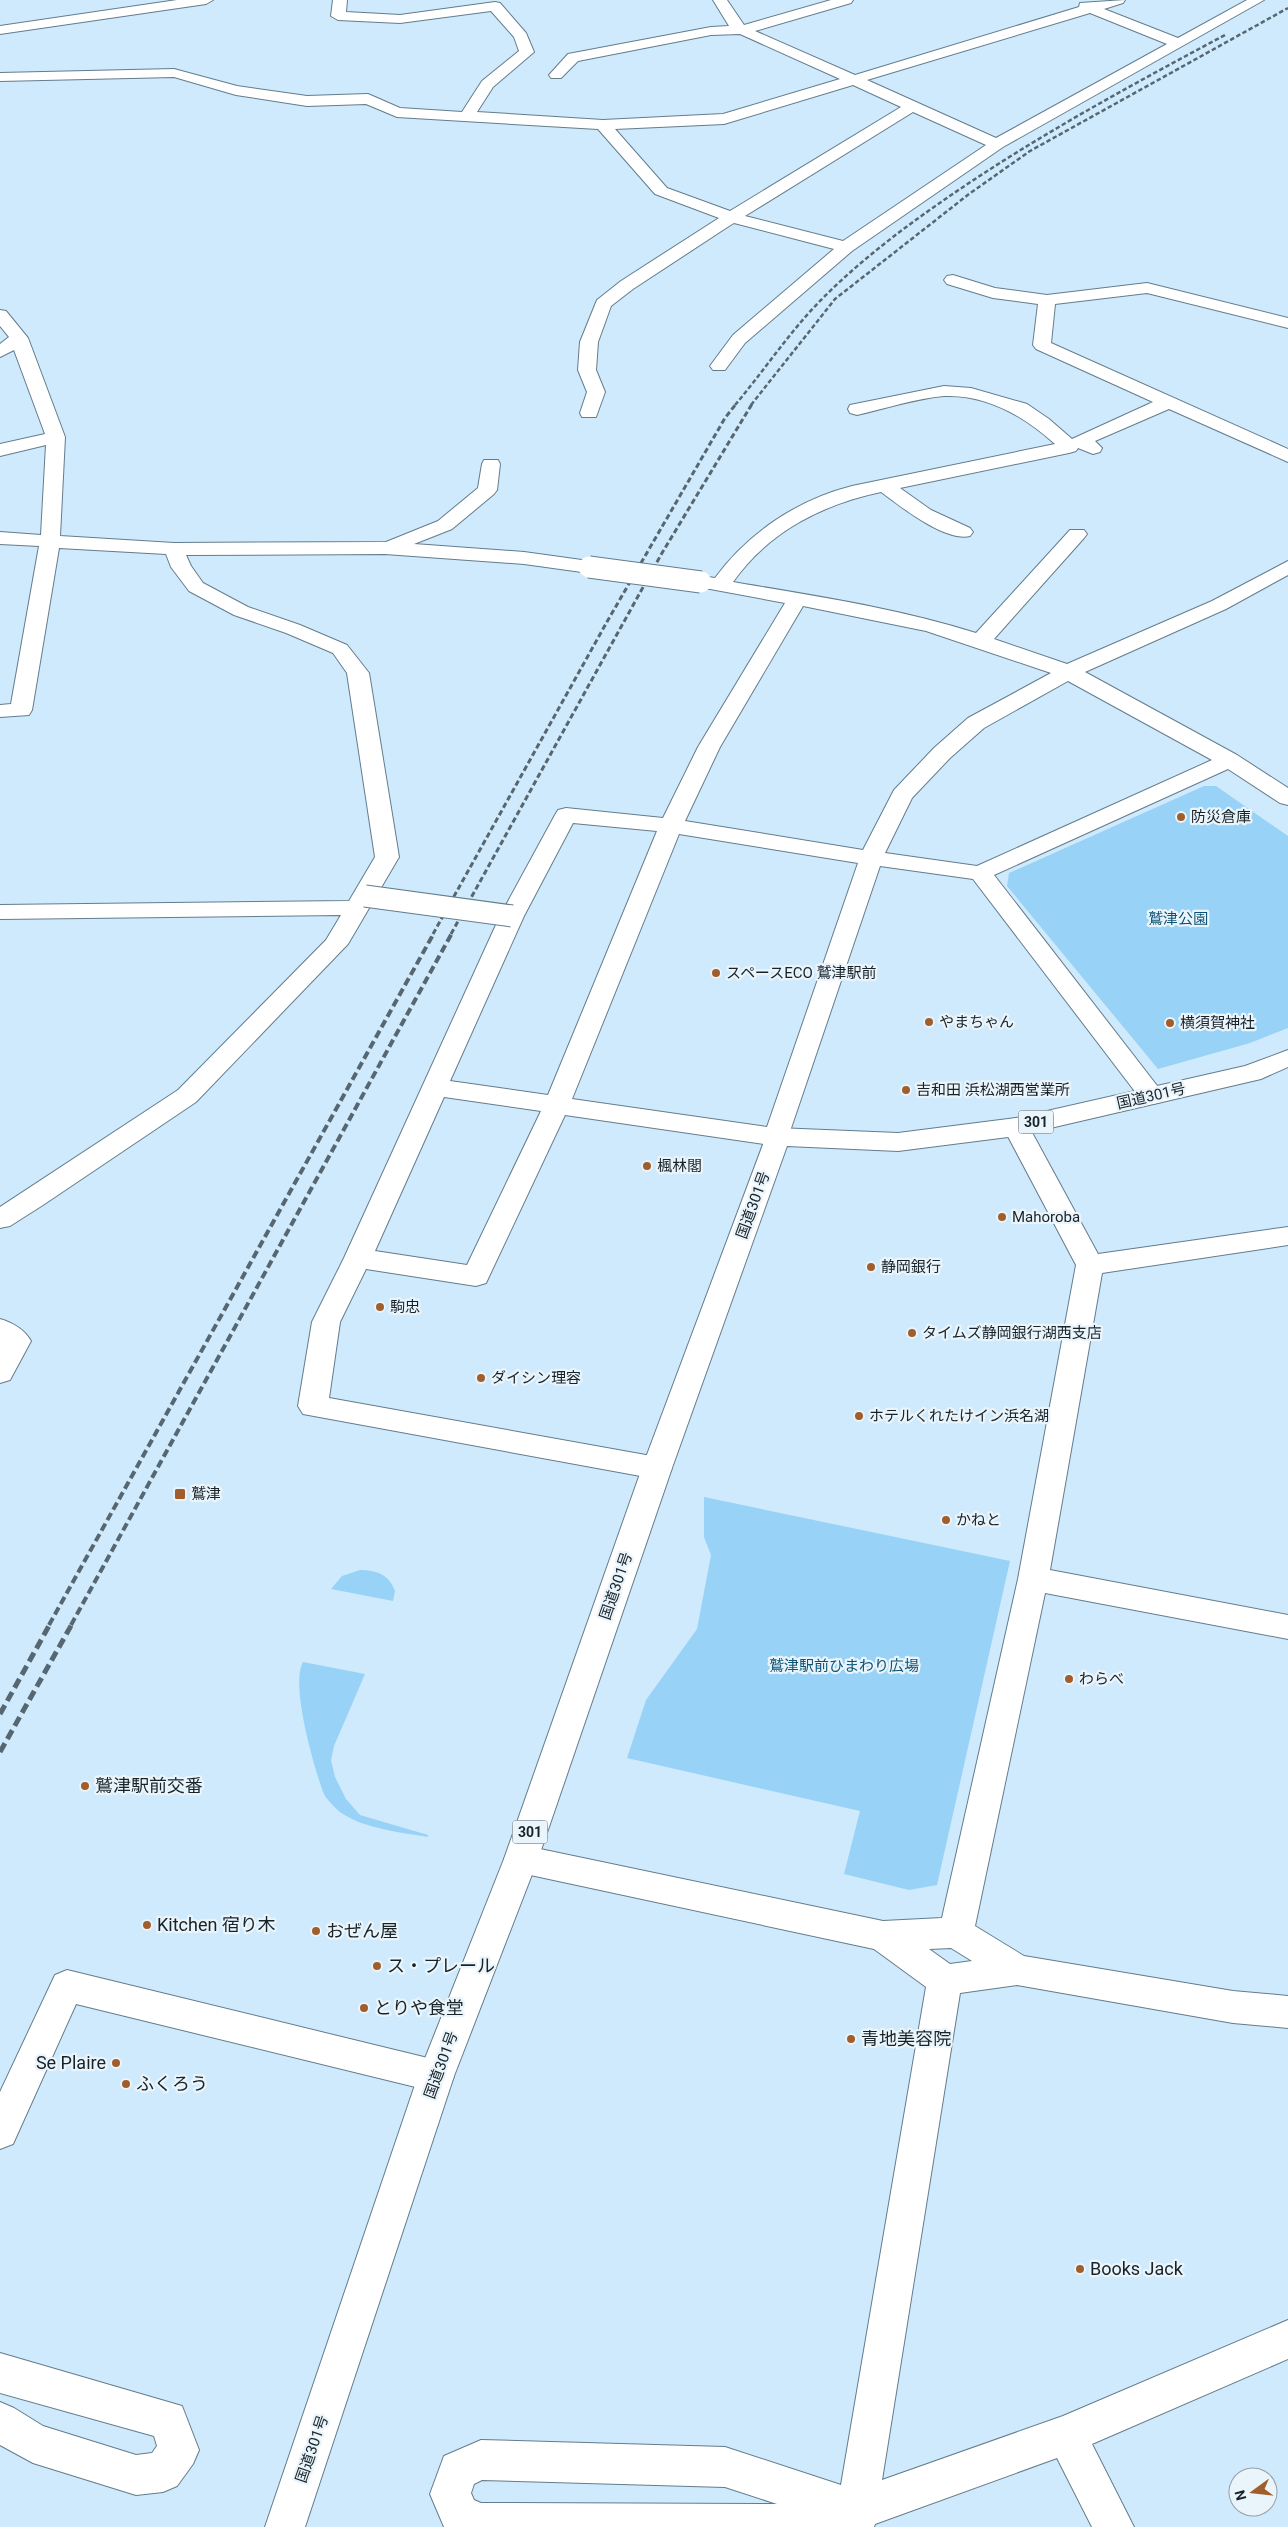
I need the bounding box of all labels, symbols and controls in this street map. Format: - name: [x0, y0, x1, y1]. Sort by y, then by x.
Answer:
- place label: 防災倉庫: [1191, 808, 1251, 826]
- marker: 防災倉庫: [1175, 811, 1187, 823]
- park label: 鷲津公園: [1148, 910, 1208, 928]
- place label: スペースECO 鷲津駅前: [726, 964, 877, 982]
- marker: スペースECO 鷲津駅前: [710, 967, 722, 979]
- place label: やまちゃん: [939, 1013, 1014, 1031]
- place label: 横須賀神社: [1180, 1014, 1255, 1032]
- marker: やまちゃん: [923, 1016, 935, 1028]
- marker: 横須賀神社: [1164, 1017, 1176, 1029]
- street label: 国道301号: [1115, 1079, 1187, 1113]
- place label: 吉和田 浜松湖西営業所: [916, 1081, 1070, 1099]
- marker: 吉和田 浜松湖西営業所: [900, 1084, 912, 1096]
- road number: 301: [1018, 1110, 1054, 1134]
- place label: 楓林閣: [657, 1157, 702, 1175]
- marker: 楓林閣: [641, 1160, 653, 1172]
- street label: 国道301号: [733, 1169, 773, 1241]
- place label: Mahoroba: [1012, 1208, 1080, 1226]
- marker: Mahoroba: [996, 1211, 1008, 1223]
- place label: 静岡銀行: [881, 1258, 941, 1276]
- marker: 静岡銀行: [865, 1261, 877, 1273]
- place label: 駒忠: [390, 1298, 420, 1316]
- marker: 駒忠: [374, 1301, 386, 1313]
- place label: タイムズ静岡銀行湖西支店: [922, 1324, 1102, 1342]
- marker: タイムズ静岡銀行湖西支店: [906, 1327, 918, 1339]
- place label: ダイシン理容: [491, 1369, 581, 1387]
- marker: ダイシン理容: [475, 1372, 487, 1384]
- place label: ホテルくれたけイン浜名湖: [869, 1407, 1049, 1425]
- marker: ホテルくれたけイン浜名湖: [853, 1410, 865, 1422]
- place label: 鷲津: [191, 1485, 221, 1503]
- marker: 鷲津: [173, 1487, 187, 1501]
- place label: かねと: [956, 1511, 1001, 1529]
- marker: かねと: [940, 1514, 952, 1526]
- street label: 国道301号: [596, 1550, 636, 1622]
- park label: 鷲津駅前ひまわり広場: [769, 1657, 919, 1675]
- place label: わらべ: [1079, 1670, 1124, 1688]
- marker: わらべ: [1063, 1673, 1075, 1685]
- place label: 鷲津駅前交番: [95, 1775, 203, 1796]
- marker: 鷲津駅前交番: [79, 1780, 91, 1792]
- road number: 301: [512, 1820, 548, 1844]
- place label: Kitchen 宿り木: [157, 1914, 276, 1935]
- marker: Kitchen 宿り木: [141, 1919, 153, 1931]
- place label: おぜん屋: [326, 1920, 398, 1941]
- marker: おぜん屋: [310, 1925, 322, 1937]
- place label: ス・プレール: [387, 1955, 495, 1976]
- marker: ス・プレール: [371, 1960, 383, 1972]
- place label: とりや食堂: [374, 1997, 464, 2018]
- marker: とりや食堂: [358, 2002, 370, 2014]
- place label: 青地美容院: [861, 2028, 951, 2049]
- street label: 国道301号: [421, 2029, 461, 2101]
- marker: 青地美容院: [845, 2033, 857, 2045]
- place label: Se Plaire: [36, 2052, 106, 2073]
- marker: Se Plaire: [110, 2057, 122, 2069]
- place label: ふくろう: [136, 2073, 208, 2094]
- marker: ふくろう: [120, 2078, 132, 2090]
- place label: Books Jack: [1090, 2258, 1184, 2279]
- marker: Books Jack: [1074, 2263, 1086, 2275]
- street label: 国道301号: [292, 2413, 332, 2485]
- north arrow: [1228, 2467, 1278, 2517]
- text: N: [1231, 2489, 1249, 2502]

